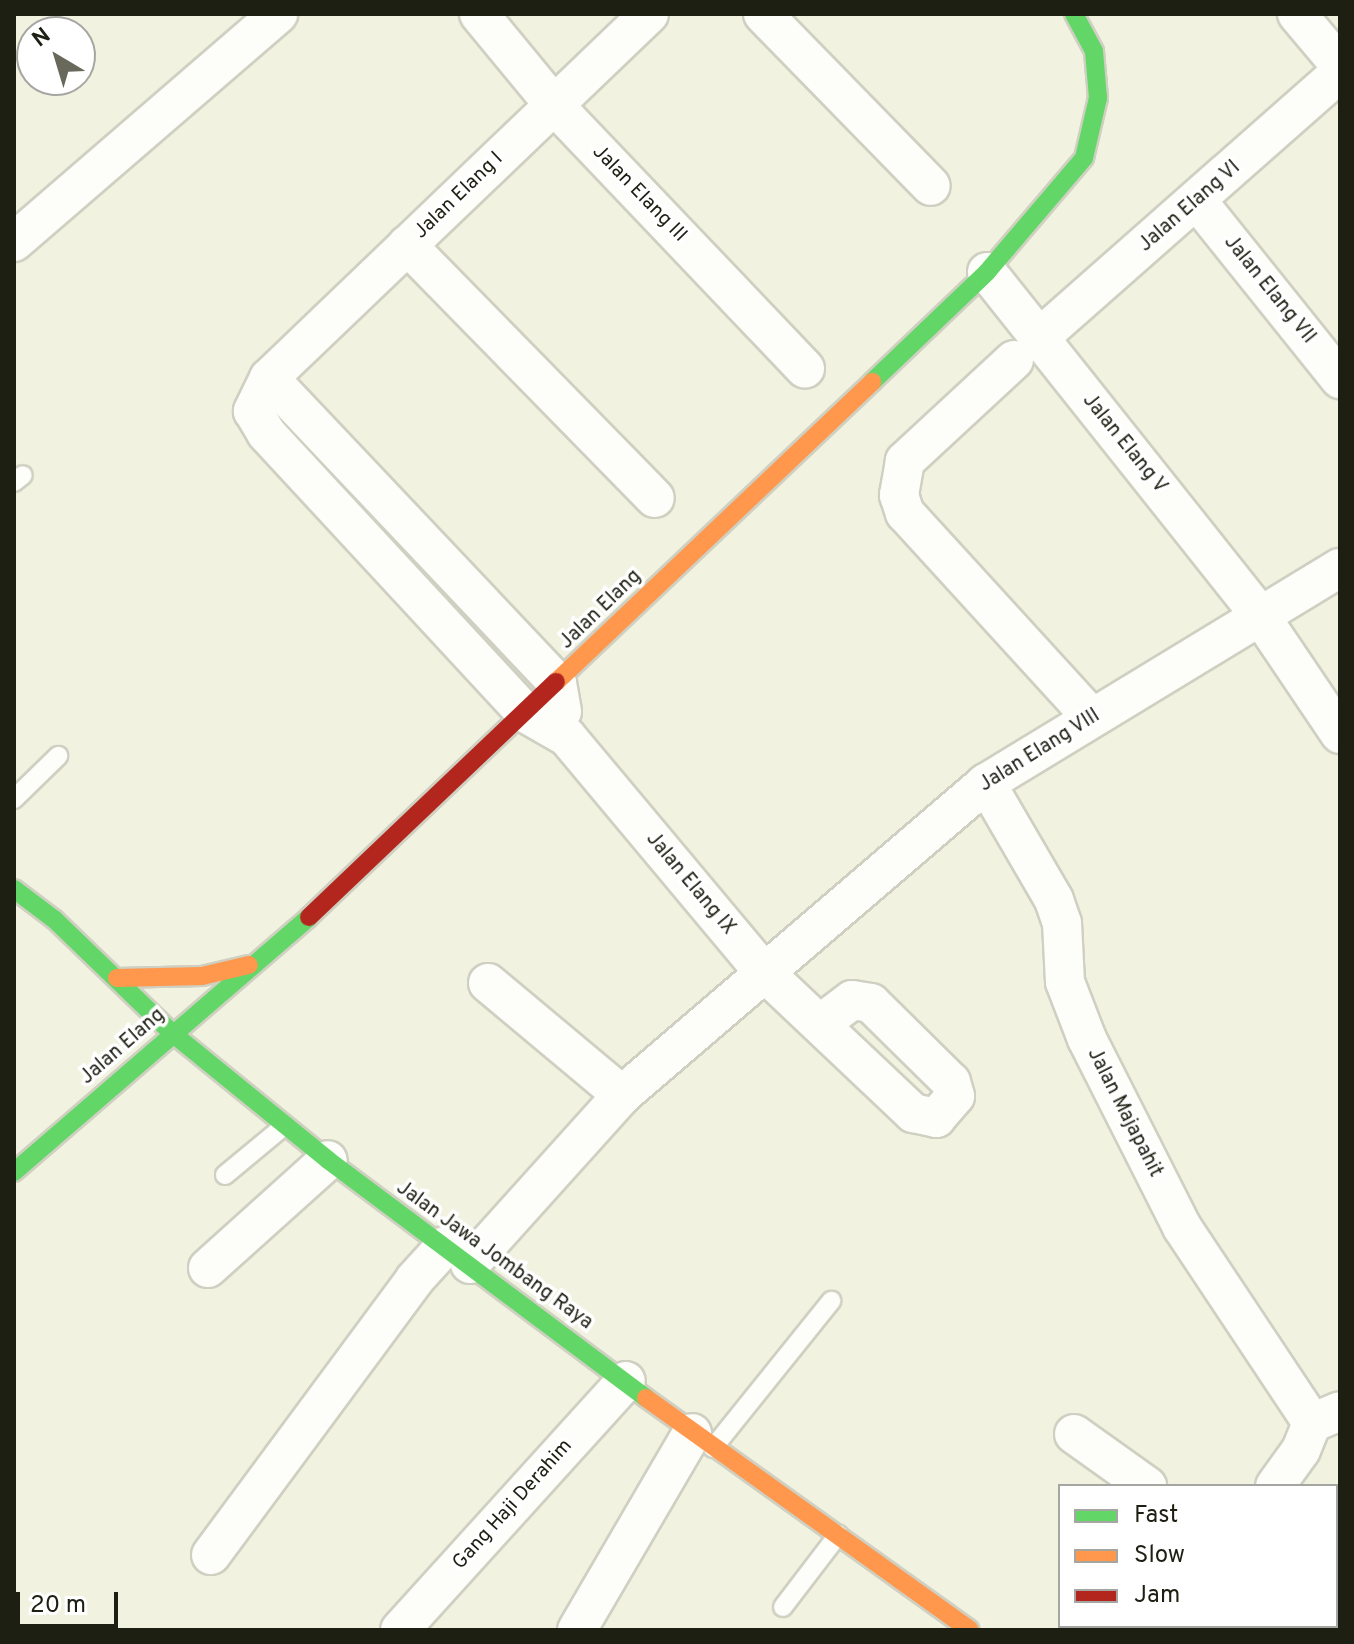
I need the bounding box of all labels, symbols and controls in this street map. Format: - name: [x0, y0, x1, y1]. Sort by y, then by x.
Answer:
- north arrow: [16, 16, 96, 96]
- text: N: [28, 23, 57, 54]
- street label: Jalan Elang III: [587, 140, 691, 248]
- street label: Jalan Elang I: [409, 148, 509, 244]
- street label: Jalan Elang VI: [1134, 156, 1246, 258]
- street label: Jalan Elang VII: [1218, 231, 1320, 349]
- street label: Jalan Elang V: [1076, 389, 1172, 499]
- street label: Jalan Elang: [555, 565, 647, 655]
- street label: Jalan Elang VIII: [975, 704, 1105, 798]
- street label: Jalan Elang IX: [640, 828, 740, 940]
- street label: Jalan Elang: [76, 1004, 170, 1090]
- street label: Jalan Majapahit: [1081, 1044, 1167, 1182]
- street label: Jalan Jawa Jombang Raya: [391, 1177, 597, 1335]
- street label: Gang Haji Derahim: [448, 1435, 578, 1575]
- legend: [1058, 1484, 1338, 1628]
- text: Fast: [1134, 1501, 1178, 1531]
- text: Slow: [1134, 1541, 1185, 1571]
- scale bar: [20, 1576, 122, 1626]
- text: Jam: [1134, 1581, 1180, 1611]
- text: 20 m: [30, 1591, 86, 1621]

